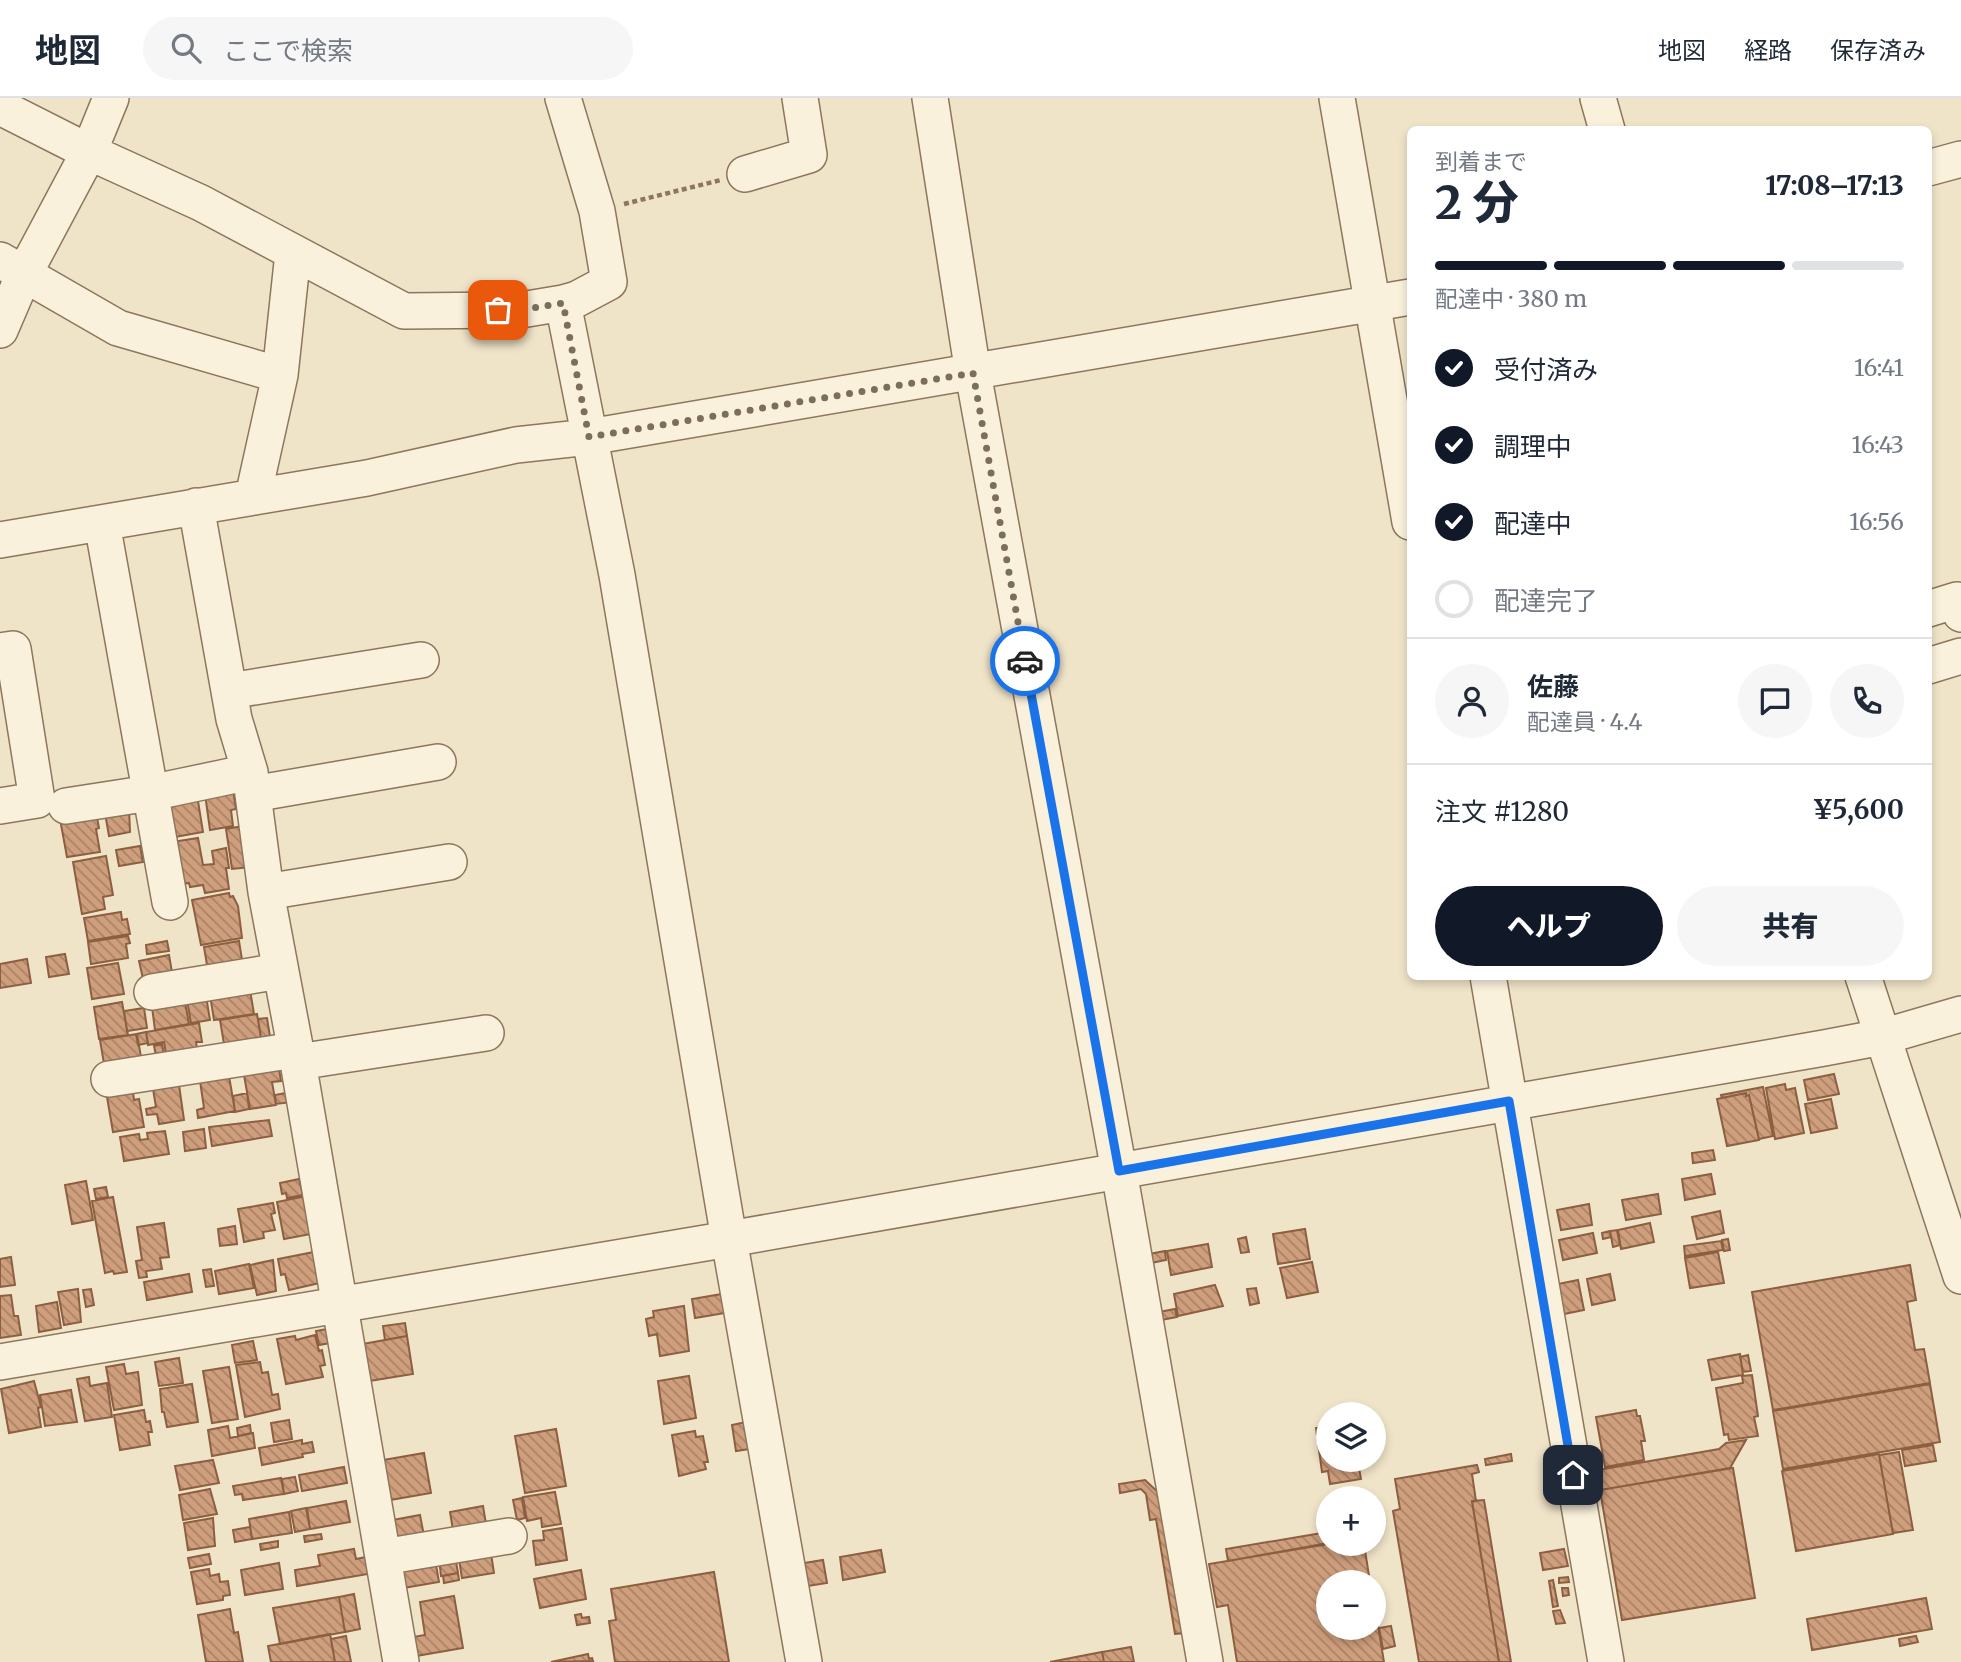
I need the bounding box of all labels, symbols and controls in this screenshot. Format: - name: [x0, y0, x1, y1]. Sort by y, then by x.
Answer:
- search box: [143, 17, 633, 80]
- icon: search: [167, 29, 205, 67]
- text: 地図: [35, 30, 101, 71]
- text: ここで検索: [223, 34, 353, 67]
- text: 地図: [1658, 35, 1706, 66]
- text: 経路: [1744, 35, 1792, 66]
- text: 保存済み: [1830, 35, 1926, 66]
- text: 到着まで: [1435, 147, 1527, 176]
- text: 17:08–17:13: [1765, 169, 1904, 202]
- text: 2 分: [1435, 174, 1519, 232]
- pin: [468, 280, 528, 340]
- text: 配達中 · 380 m: [1435, 284, 1587, 313]
- icon: bag: [479, 291, 517, 329]
- icon: check: [1435, 349, 1473, 387]
- text: 受付済み: [1494, 353, 1598, 386]
- text: 16:41: [1854, 353, 1904, 382]
- icon: check: [1435, 426, 1473, 464]
- text: 調理中: [1494, 430, 1572, 463]
- text: 16:43: [1852, 430, 1904, 459]
- icon: check: [1435, 503, 1473, 541]
- text: 配達中: [1494, 507, 1572, 540]
- text: 16:56: [1849, 507, 1904, 536]
- text: 配達完了: [1494, 584, 1598, 617]
- courier: [990, 626, 1060, 696]
- icon: car: [1006, 642, 1044, 680]
- button: person: [1435, 664, 1509, 738]
- button: chat: [1738, 664, 1812, 738]
- button: phone: [1830, 664, 1904, 738]
- text: 佐藤: [1527, 670, 1579, 703]
- text: 配達員 · 4.4: [1527, 707, 1643, 736]
- text: ¥5,600: [1813, 793, 1904, 826]
- text: 注文 #1280: [1435, 795, 1569, 828]
- button: ヘルプ: [1435, 886, 1663, 966]
- button: 共有: [1677, 886, 1904, 966]
- map controls: [1316, 1402, 1386, 1640]
- button: layers: [1316, 1402, 1386, 1472]
- pin: [1543, 1445, 1603, 1505]
- icon: home: [1554, 1456, 1592, 1494]
- button: +: [1316, 1486, 1386, 1556]
- button: −: [1316, 1570, 1386, 1640]

